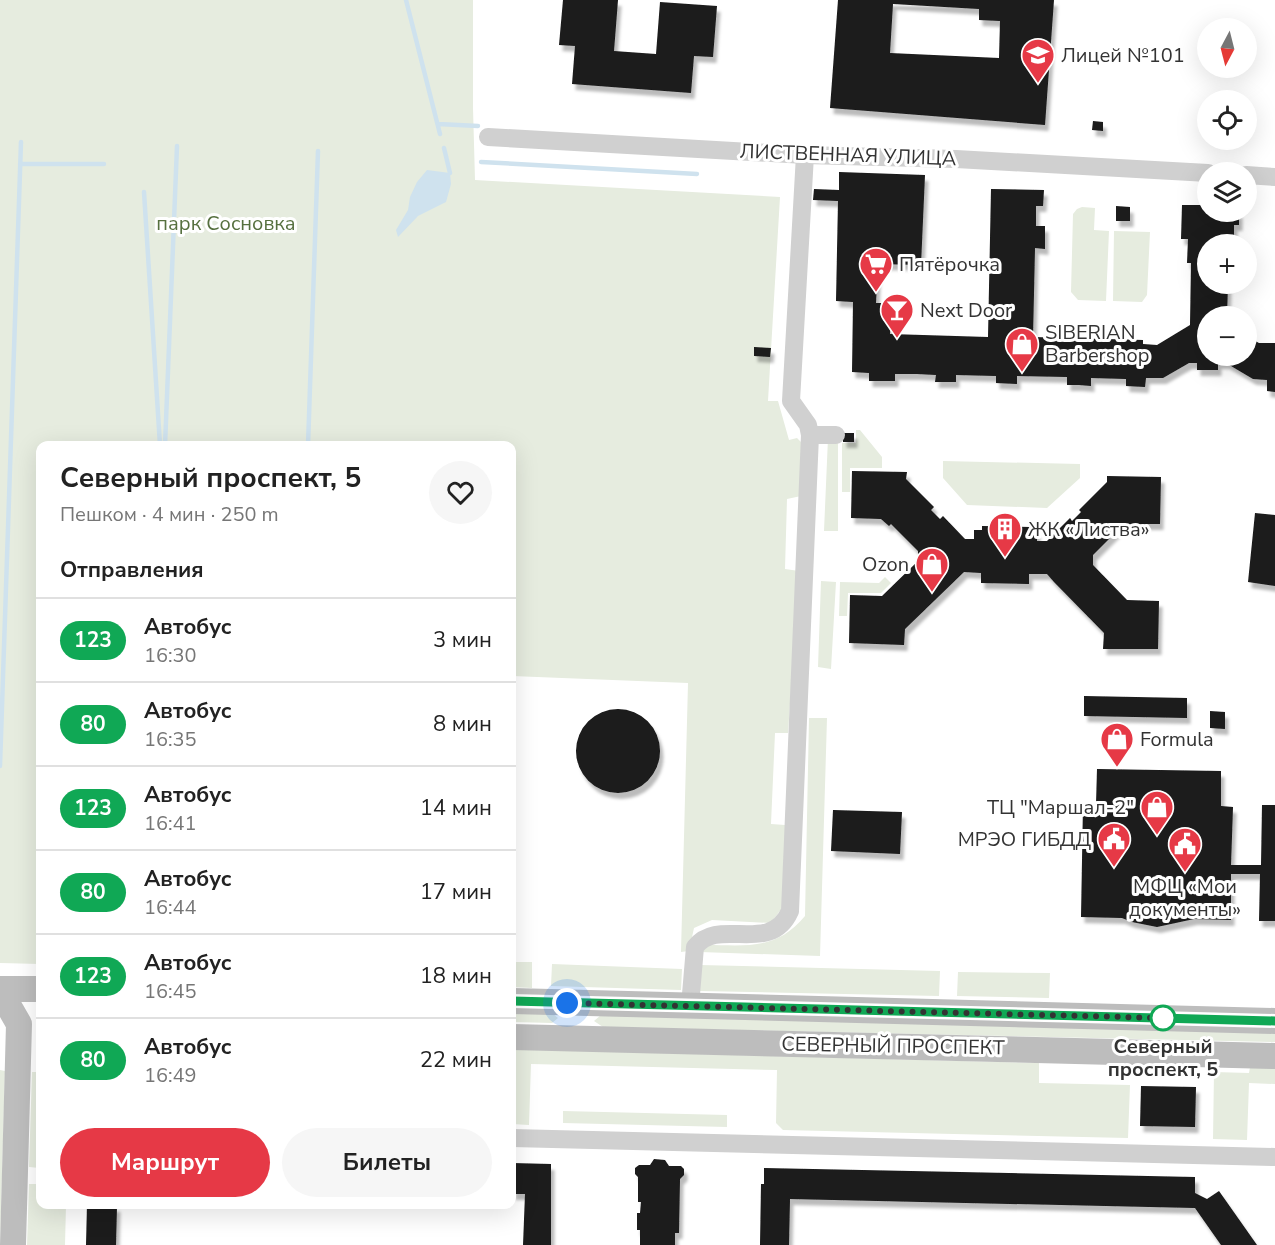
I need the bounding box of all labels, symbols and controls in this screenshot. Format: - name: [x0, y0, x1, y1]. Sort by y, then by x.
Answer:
- north arrow: [1197, 18, 1257, 78]
- map controls: [1197, 18, 1257, 366]
- school or university icon: Лицей №101: [1020, 37, 1056, 84]
- place label: Лицей №101: [1061, 42, 1185, 69]
- button: locate: [1197, 90, 1257, 150]
- street label: ЛИСТВЕННАЯ УЛИЦА: [739, 138, 957, 172]
- button: layers: [1197, 162, 1257, 222]
- park label: парк Сосновка: [156, 210, 296, 237]
- button: +: [1197, 234, 1257, 294]
- supermarket icon: Пятёрочка: [858, 246, 894, 293]
- place label: Пятёрочка: [899, 251, 1000, 278]
- bar icon: Next Door: [879, 292, 915, 339]
- place label: Next Door: [920, 297, 1012, 324]
- button: −: [1197, 306, 1257, 366]
- place label: SIBERIAN Barbershop: [1045, 319, 1149, 369]
- shop icon: SIBERIAN Barbershop: [1004, 326, 1040, 373]
- text: Северный проспект, 5: [60, 459, 361, 497]
- button: heart: [429, 461, 492, 524]
- text: Пешком · 4 мин · 250 m: [60, 501, 279, 528]
- building icon: ЖК «Листва»: [987, 511, 1023, 558]
- place label: ЖК «Листва»: [1028, 516, 1150, 543]
- shop icon: Ozon: [914, 546, 950, 593]
- place label: Ozon: [862, 551, 909, 578]
- text: Отправления: [60, 555, 204, 585]
- text: Автобус: [144, 612, 232, 642]
- text: 3 мин: [433, 625, 492, 655]
- text: 123: [74, 626, 112, 654]
- text: 16:30: [144, 642, 197, 669]
- text: Автобус: [144, 696, 232, 726]
- text: 8 мин: [433, 709, 492, 739]
- text: 80: [80, 710, 106, 738]
- shop icon: Formula: [1099, 721, 1135, 768]
- text: 16:35: [144, 726, 197, 753]
- place label: Formula: [1140, 726, 1214, 753]
- text: Автобус: [144, 780, 232, 810]
- shop icon: ТЦ "Маршал-2": [1139, 789, 1175, 836]
- text: 14 мин: [420, 793, 492, 823]
- text: 123: [74, 794, 112, 822]
- place label: ТЦ "Маршал-2": [987, 794, 1134, 821]
- text: 16:41: [144, 810, 197, 837]
- public building icon: МРЭО ГИБДД: [1096, 821, 1132, 868]
- place label: МРЭО ГИБДД: [958, 826, 1091, 853]
- public building icon: МФЦ «Мои документы»: [1167, 826, 1203, 873]
- text: Автобус: [144, 864, 232, 894]
- place label: МФЦ «Мои документы»: [1129, 873, 1241, 923]
- text: 17 мин: [420, 877, 492, 907]
- text: 80: [80, 878, 106, 906]
- text: 16:44: [144, 894, 197, 921]
- text: Автобус: [144, 948, 232, 978]
- text: 18 мин: [420, 961, 492, 991]
- text: 123: [74, 962, 112, 990]
- text: 16:45: [144, 978, 197, 1005]
- your location: [552, 988, 582, 1018]
- marker: Северный проспект, 5: [1150, 1005, 1176, 1031]
- street label: СЕВЕРНЫЙ ПРОСПЕКТ: [781, 1031, 1005, 1061]
- text: Автобус: [144, 1032, 232, 1062]
- place label: Северный проспект, 5: [1108, 1033, 1218, 1083]
- text: 22 мин: [420, 1045, 492, 1075]
- text: 80: [80, 1046, 106, 1074]
- text: 16:49: [144, 1062, 197, 1089]
- button: Маршрут: [60, 1128, 270, 1197]
- button: Билеты: [282, 1128, 492, 1197]

